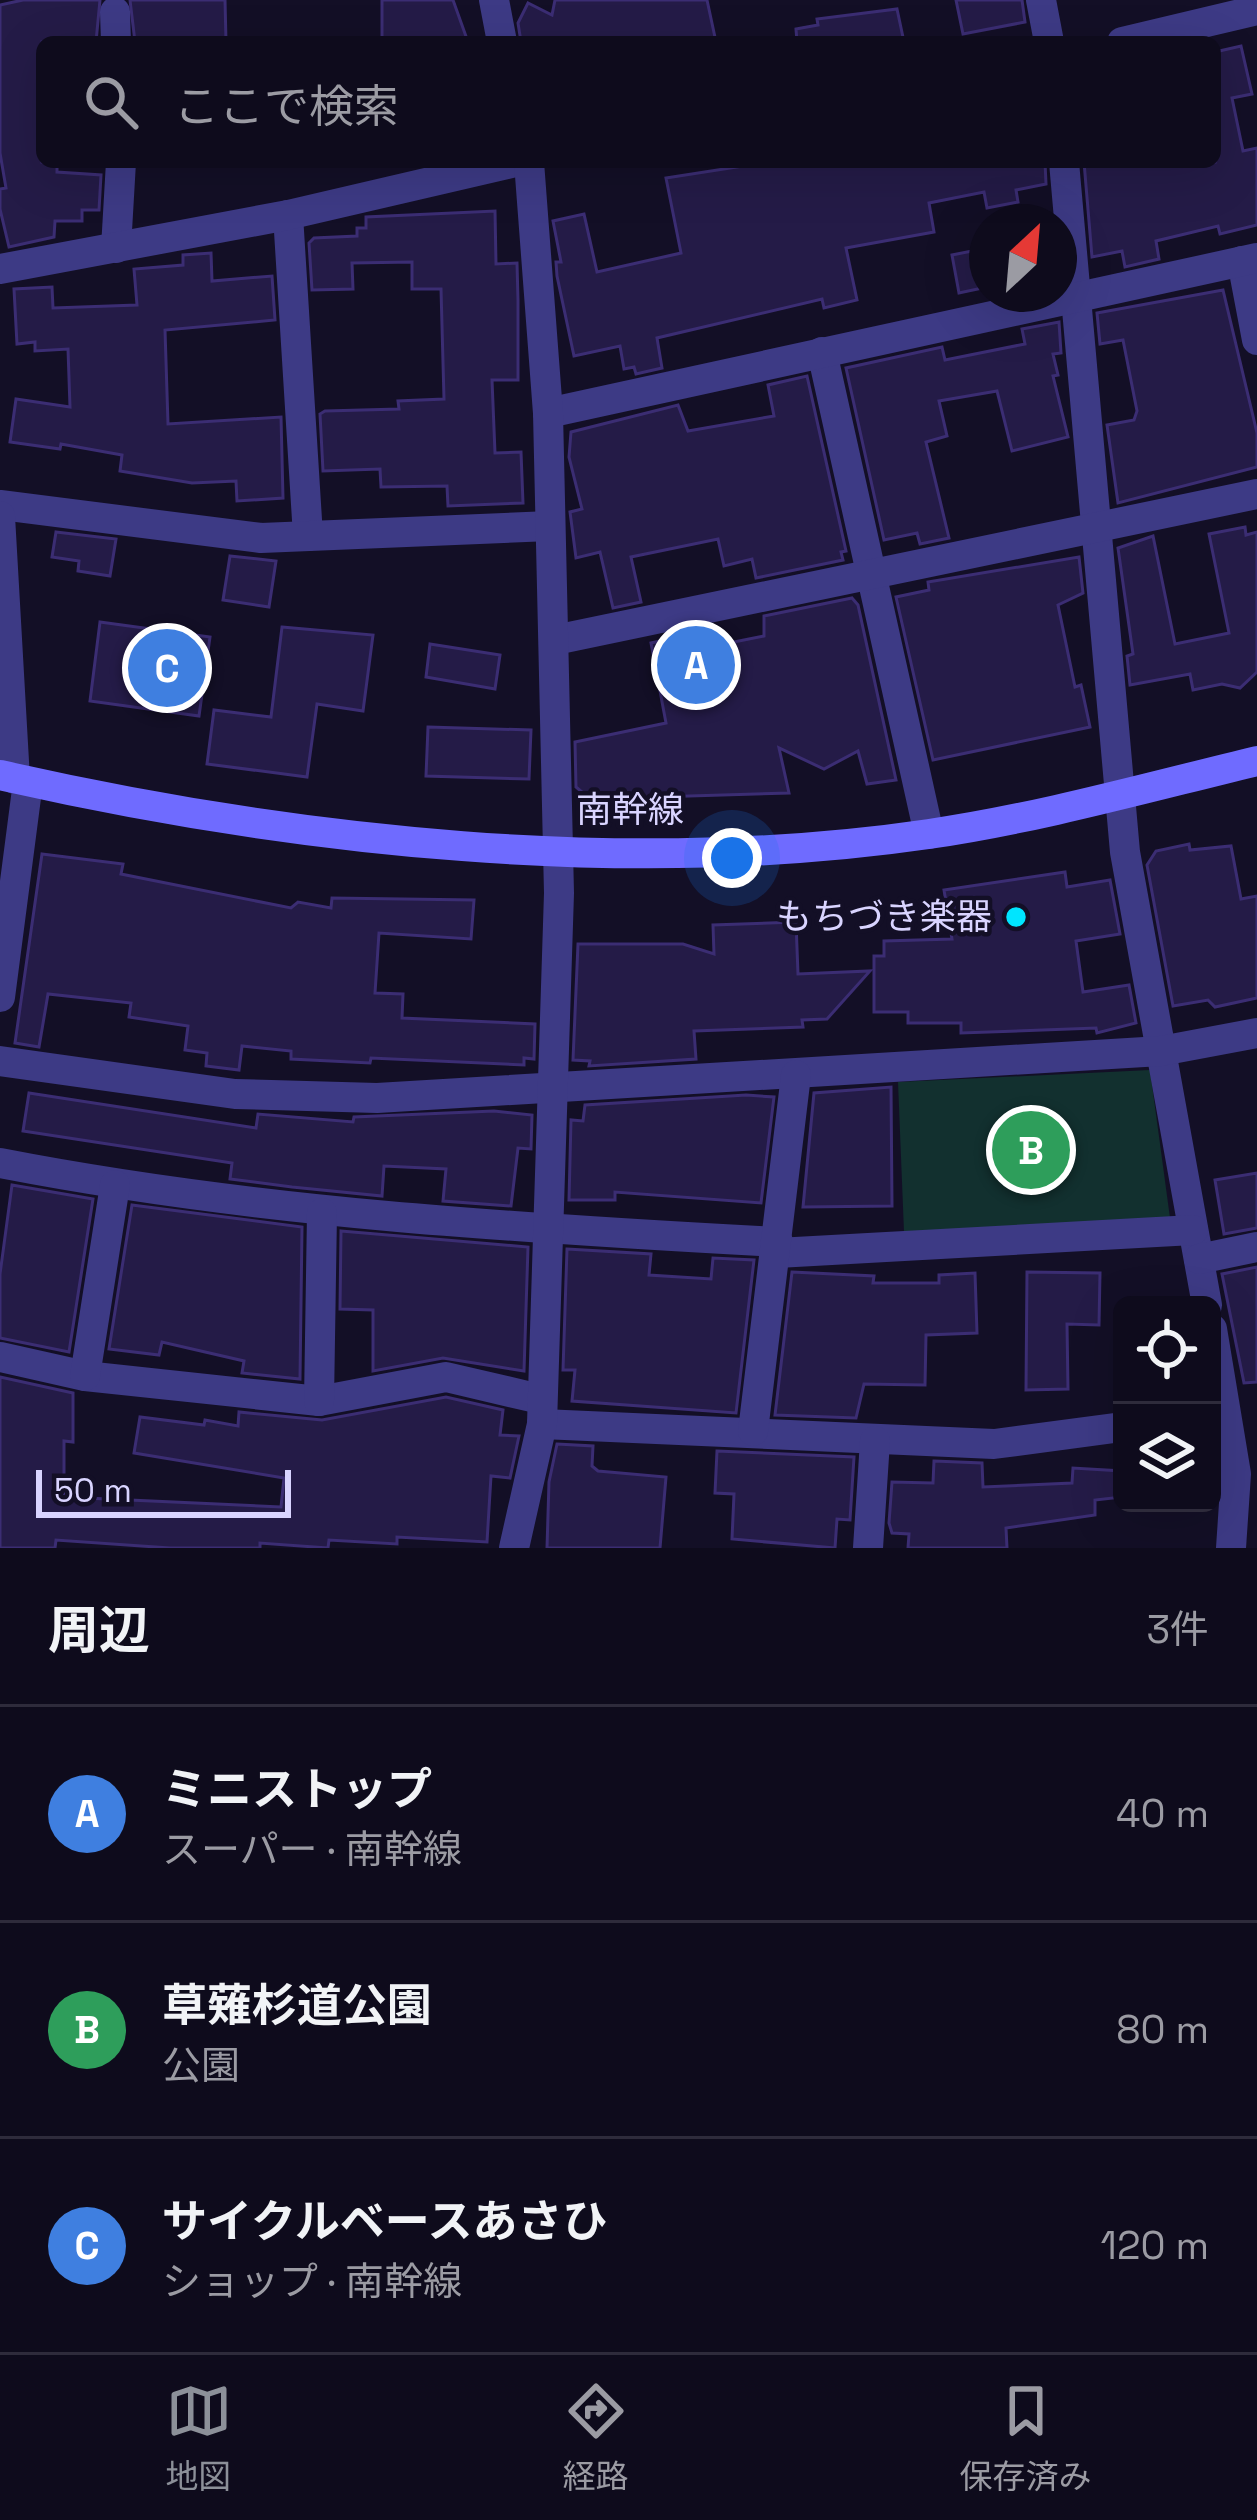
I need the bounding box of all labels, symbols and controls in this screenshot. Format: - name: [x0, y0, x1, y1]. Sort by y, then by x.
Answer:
- search box: [36, 36, 1221, 168]
- icon: search: [78, 69, 144, 135]
- text: ここで検索: [174, 78, 399, 135]
- north arrow: [969, 204, 1077, 312]
- pin: A: [657, 620, 735, 710]
- pin: C: [128, 623, 206, 713]
- street label: 南幹線: [576, 787, 684, 833]
- your location: [702, 828, 762, 888]
- place label: もちづき楽器: [776, 894, 992, 940]
- marker: もちづき楽器: [1003, 904, 1029, 930]
- pin: B: [992, 1105, 1070, 1195]
- map controls: [1113, 1296, 1221, 1512]
- button: locate: [1113, 1296, 1221, 1404]
- button: layers: [1113, 1404, 1221, 1512]
- scale bar: [36, 1464, 291, 1517]
- text: 50 m: [54, 1470, 132, 1512]
- text: 周辺: [48, 1598, 150, 1663]
- text: 3件: [1146, 1605, 1209, 1654]
- text: ミニストップ: [162, 1761, 432, 1818]
- text: A: [75, 1789, 99, 1838]
- text: 40 m: [1116, 1789, 1209, 1838]
- text: スーパー · 南幹線: [162, 1825, 462, 1874]
- text: 草薙杉道公園: [162, 1977, 432, 2034]
- text: B: [74, 2005, 100, 2054]
- text: 80 m: [1116, 2005, 1209, 2054]
- text: 公園: [162, 2041, 240, 2090]
- text: サイクルベースあさひ: [162, 2193, 608, 2250]
- text: C: [74, 2221, 100, 2270]
- text: 120 m: [1101, 2221, 1209, 2270]
- text: ショップ · 南幹線: [162, 2257, 462, 2306]
- tab: 地図: [166, 2378, 232, 2498]
- tab: 経路: [563, 2378, 629, 2498]
- tab: 保存済み: [960, 2378, 1092, 2498]

